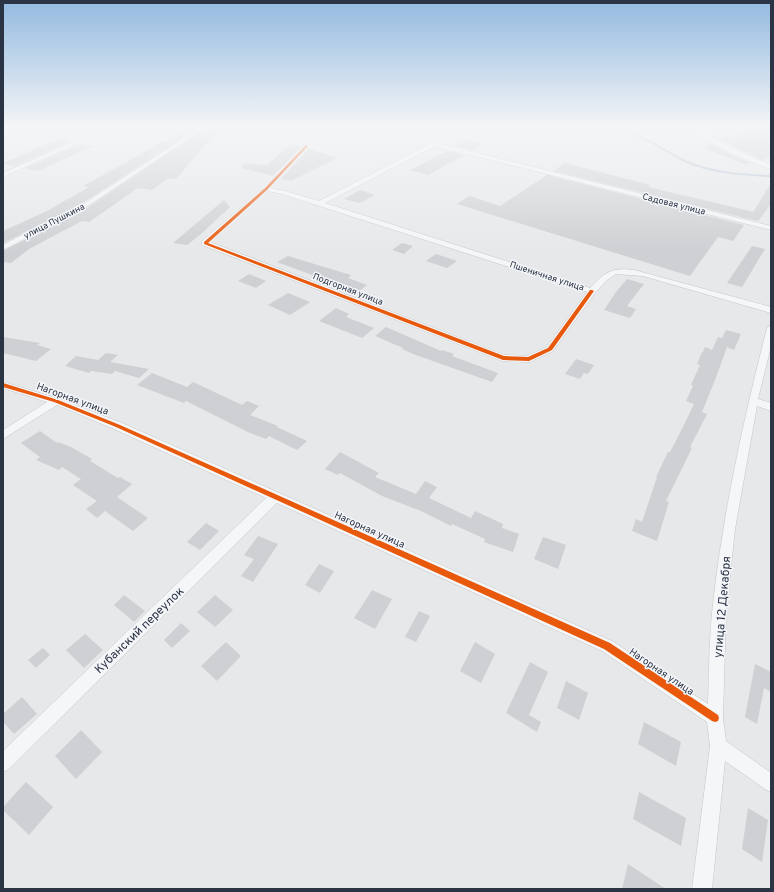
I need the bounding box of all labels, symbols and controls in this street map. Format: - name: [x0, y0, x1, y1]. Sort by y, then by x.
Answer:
- street label: Садовая улица: [641, 191, 707, 218]
- street label: улица Пушкина: [22, 201, 87, 242]
- street label: Пшеничная улица: [508, 259, 586, 294]
- street label: Подгорная улица: [311, 271, 385, 308]
- street label: Нагорная улица: [35, 380, 110, 418]
- street label: Нагорная улица: [332, 509, 407, 552]
- street label: улица 12 Декабря: [711, 555, 735, 659]
- street label: Кубанский переулок: [92, 584, 188, 678]
- street label: Нагорная улица: [626, 646, 696, 699]

